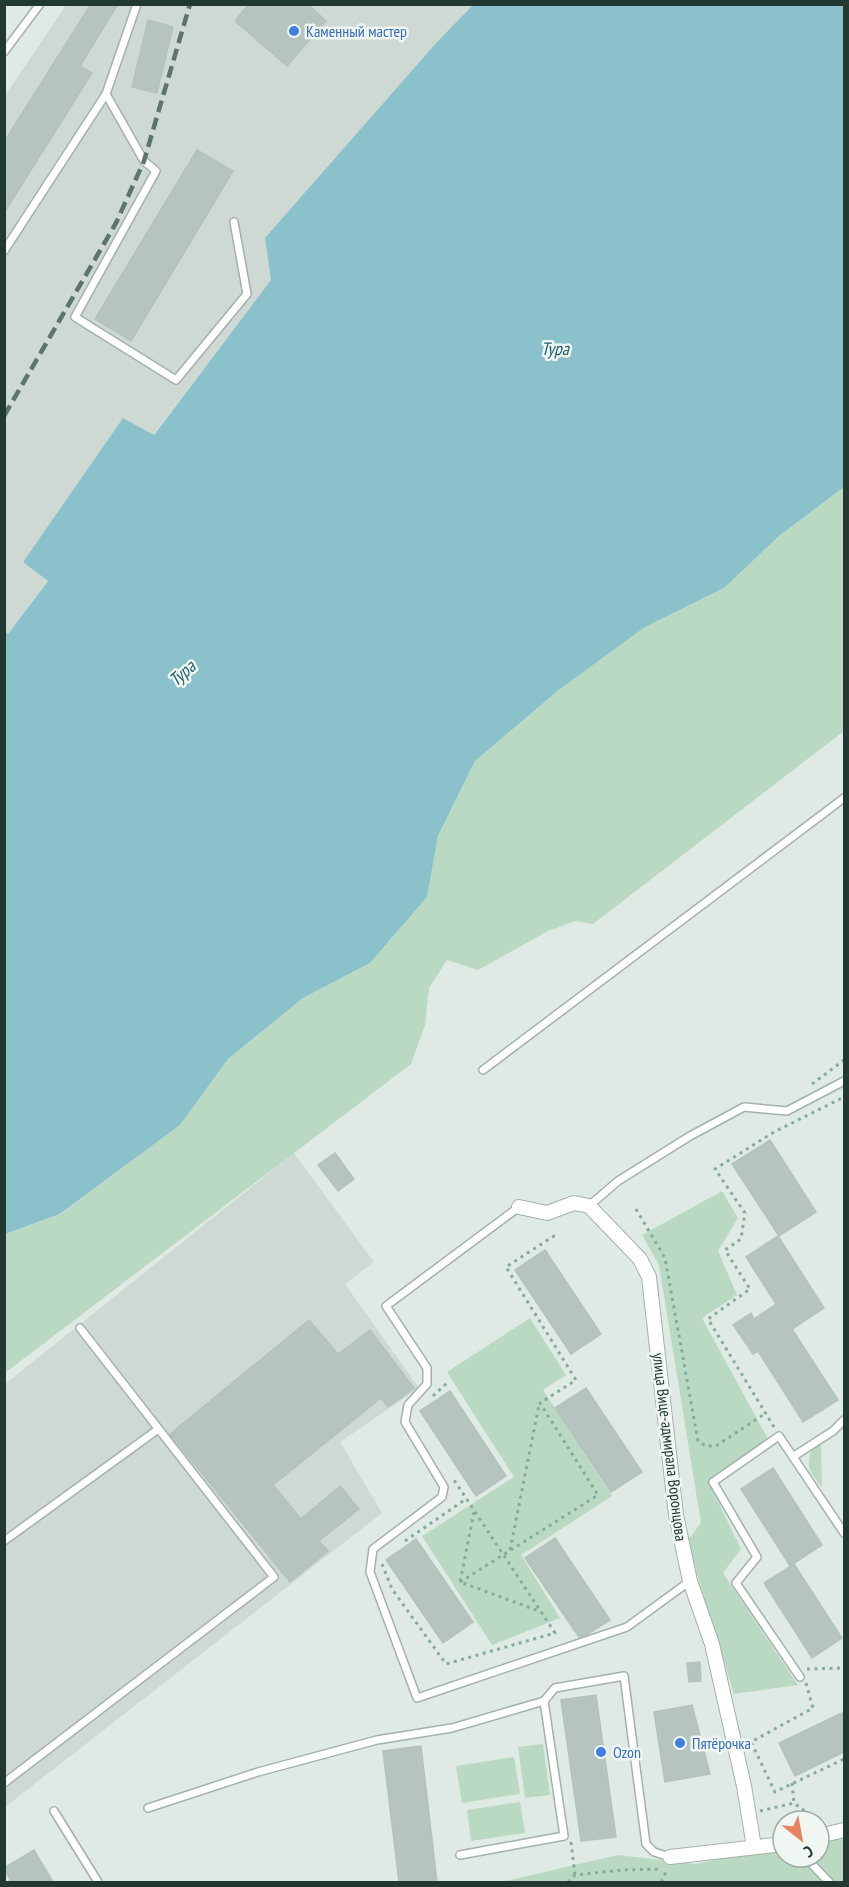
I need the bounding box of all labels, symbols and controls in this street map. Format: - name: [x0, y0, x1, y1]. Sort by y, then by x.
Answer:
- place label: Каменный мастер: [306, 21, 407, 41]
- marker: Каменный мастер: [287, 24, 301, 38]
- water label: Тура: [541, 337, 570, 360]
- water label: Тура: [164, 655, 201, 691]
- street label: улица Вице-адмирала Воронцова: [649, 1352, 691, 1542]
- place label: Пятёрочка: [692, 1733, 751, 1753]
- marker: Пятёрочка: [673, 1736, 687, 1750]
- place label: Ozon: [613, 1742, 641, 1762]
- marker: Ozon: [594, 1745, 608, 1759]
- north arrow: [771, 1809, 831, 1869]
- text: С: [800, 1841, 817, 1863]

